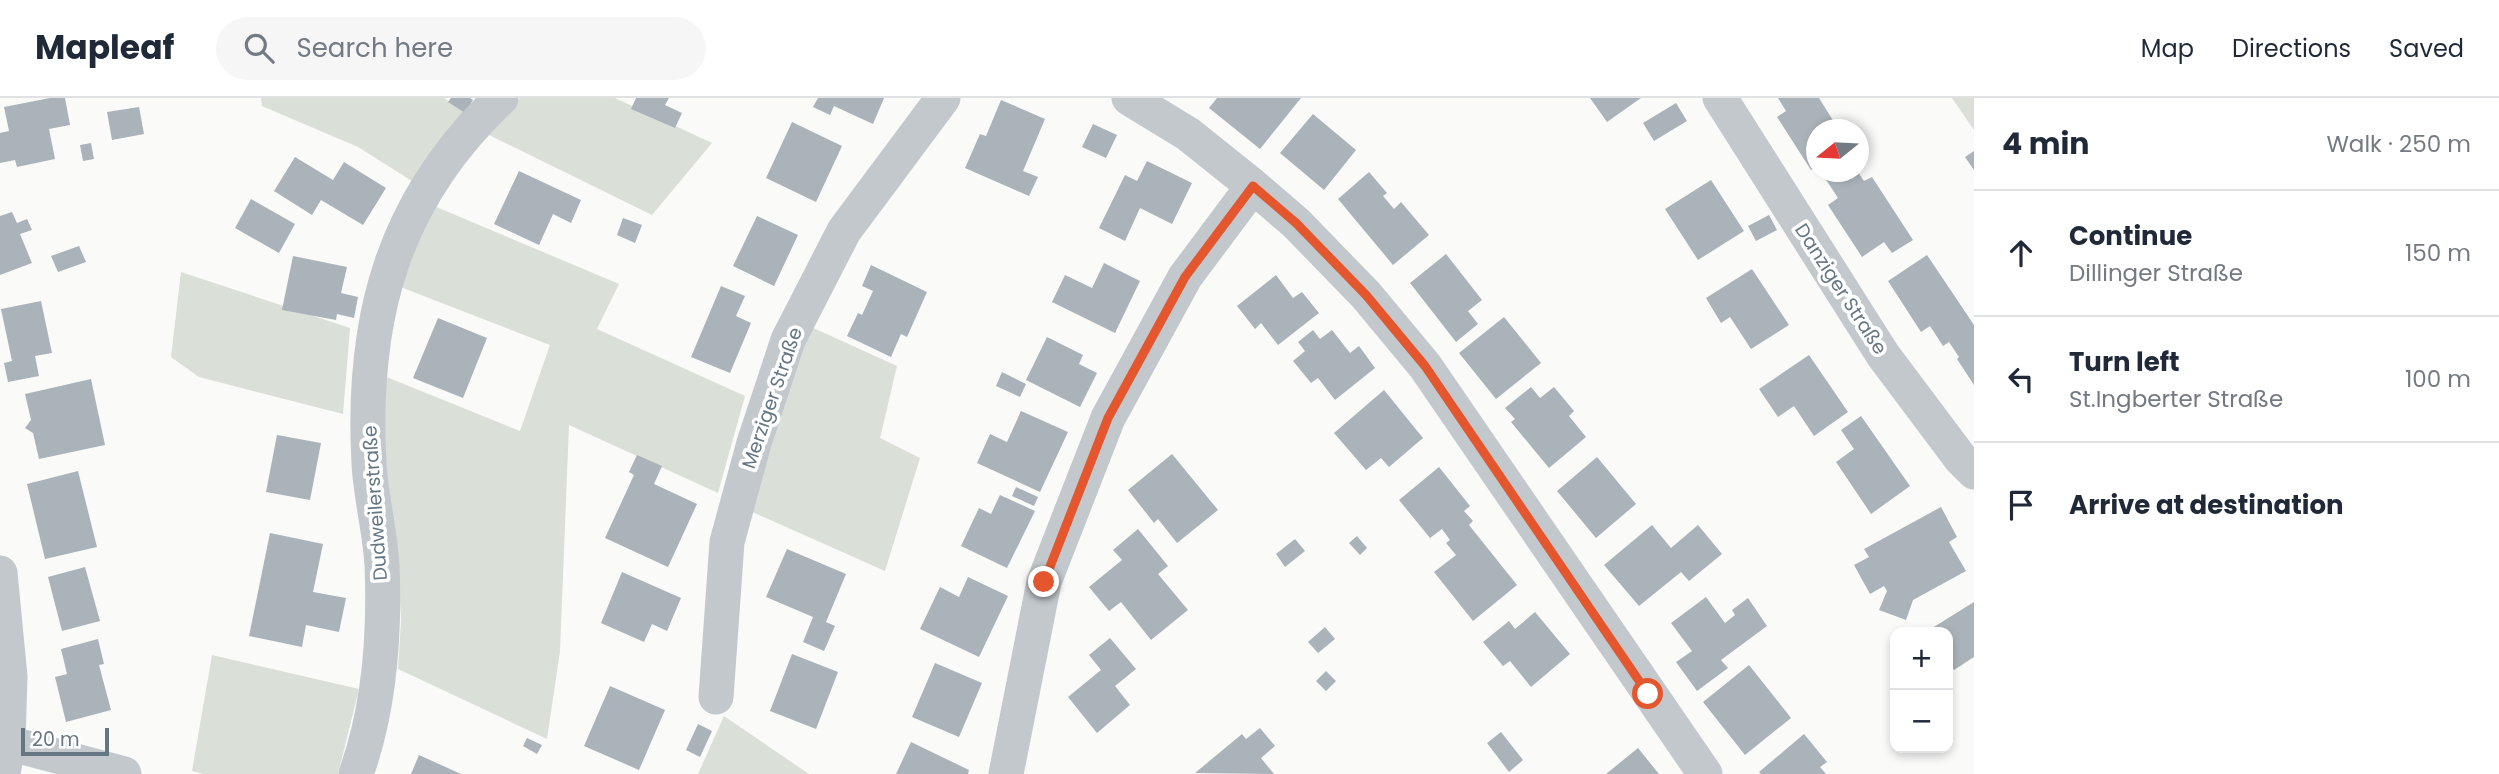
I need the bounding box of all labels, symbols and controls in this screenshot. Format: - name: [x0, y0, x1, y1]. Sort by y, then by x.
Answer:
- search box: [216, 17, 706, 80]
- text: Mapleaf: [35, 24, 174, 71]
- icon: search: [240, 29, 278, 67]
- text: Search here: [296, 30, 453, 66]
- text: Map: [2141, 32, 2194, 65]
- text: Directions: [2232, 32, 2351, 65]
- text: Saved: [2389, 32, 2464, 65]
- north arrow: [1806, 119, 1869, 182]
- text: 4 min: [2002, 122, 2090, 165]
- text: Walk · 250 m: [2326, 128, 2471, 160]
- street label: Danziger Straße: [1788, 218, 1894, 360]
- text: Continue: [2069, 218, 2192, 254]
- icon: ahead: [2002, 234, 2040, 272]
- text: 150 m: [2405, 237, 2471, 269]
- text: Dillinger Straße: [2069, 257, 2243, 289]
- street label: Merziger Straße: [735, 324, 809, 472]
- text: Turn left: [2069, 344, 2180, 380]
- icon: left: [2002, 360, 2040, 398]
- text: 100 m: [2405, 363, 2471, 395]
- text: St.Ingberter Straße: [2069, 383, 2283, 415]
- street label: Dudweilerstraße: [356, 424, 394, 582]
- icon: arrive: [2002, 486, 2040, 524]
- text: Arrive at destination: [2069, 487, 2344, 523]
- route end: [1028, 566, 1059, 597]
- map controls: [1890, 627, 1953, 753]
- button: +: [1890, 627, 1953, 690]
- route start: [1632, 678, 1663, 709]
- button: −: [1890, 690, 1953, 753]
- scale bar: [21, 725, 108, 757]
- text: 20 m: [32, 726, 80, 753]

